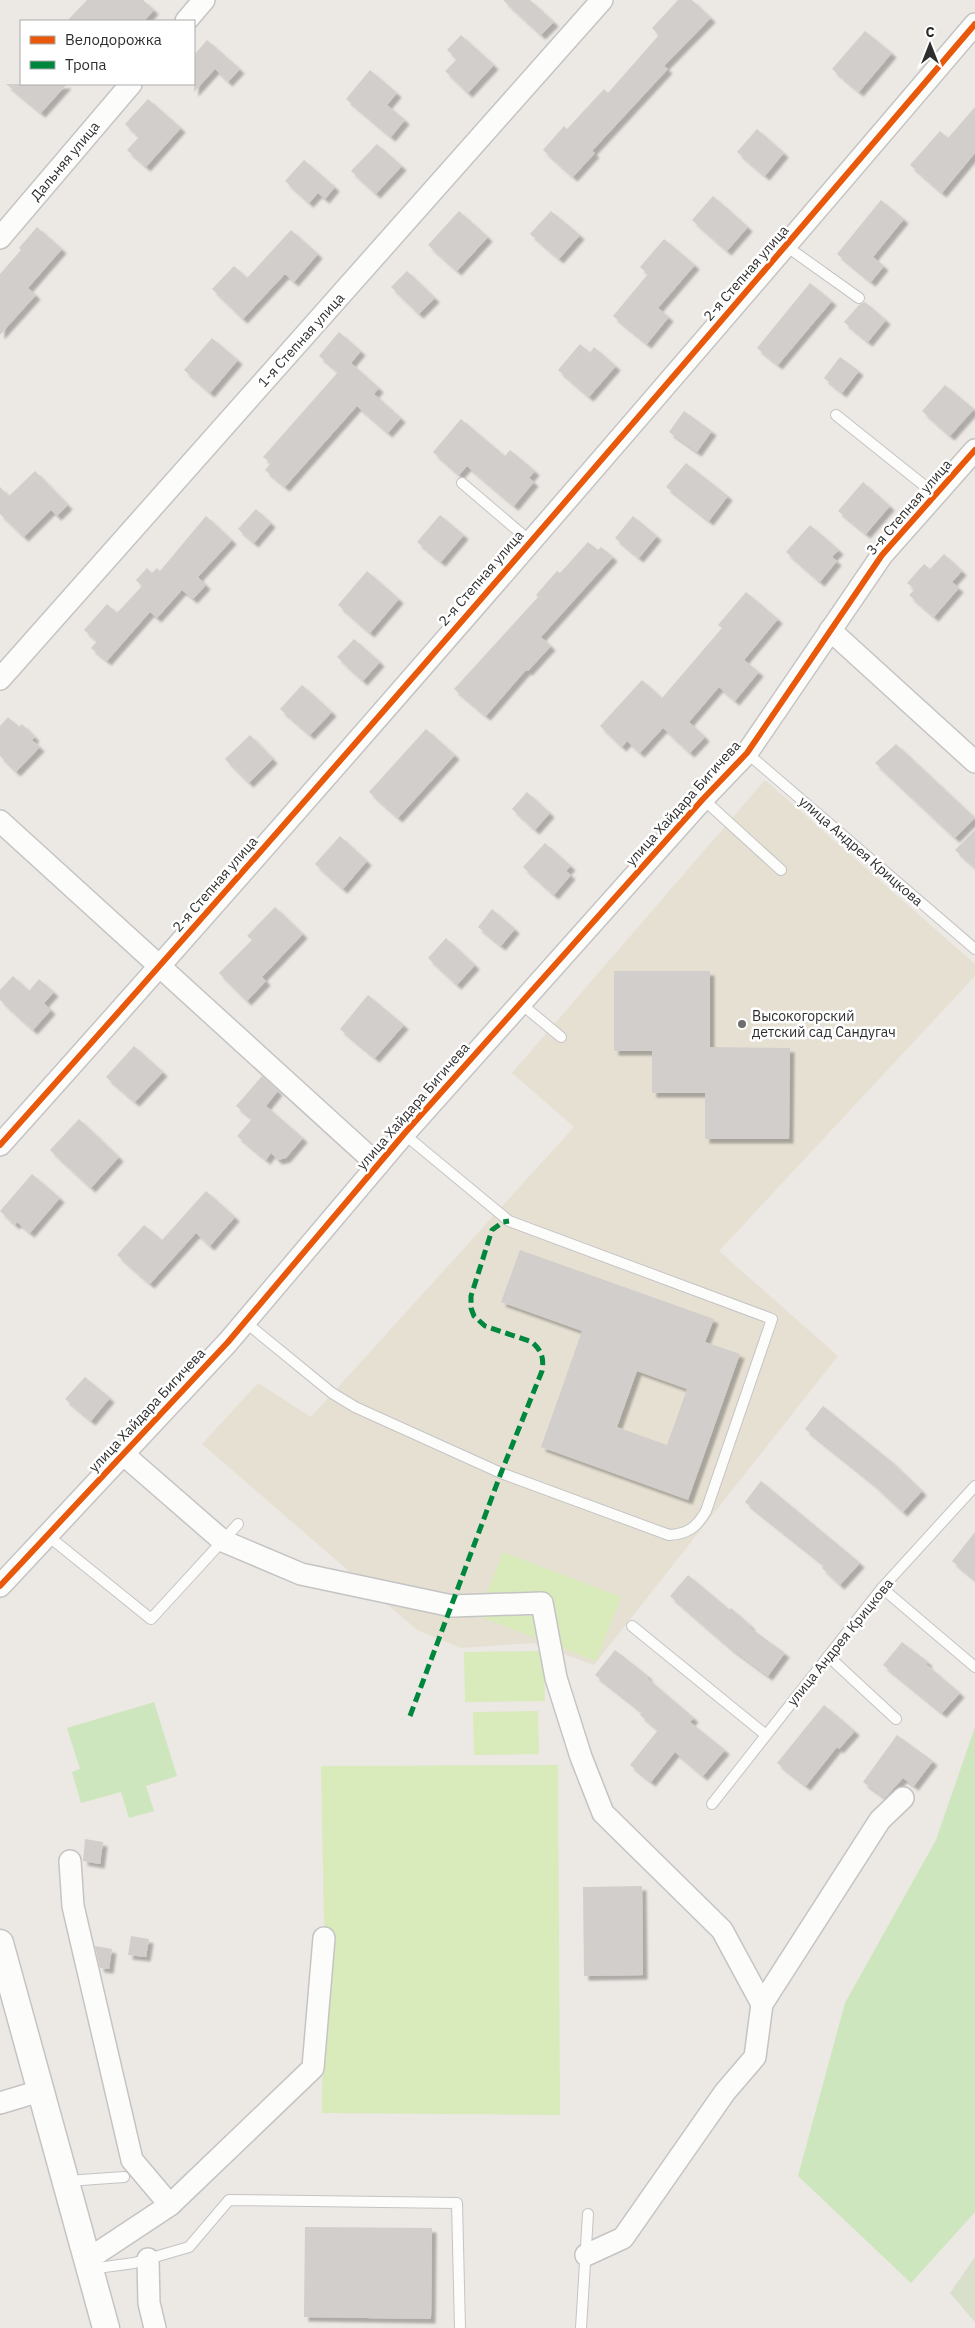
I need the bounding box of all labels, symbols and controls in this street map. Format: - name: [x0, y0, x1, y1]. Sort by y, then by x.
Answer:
- legend: [20, 20, 195, 85]
- north arrow: [905, 20, 955, 70]
- text: С: [925, 23, 935, 41]
- text: Велодорожка: [65, 30, 162, 49]
- text: Тропа: [65, 55, 107, 74]
- street label: Дальняя улица: [27, 117, 104, 204]
- street label: 2-я Степная улица: [700, 221, 793, 325]
- street label: 1-я Степная улица: [254, 289, 348, 391]
- street label: 3-я Степная улица: [863, 455, 956, 559]
- street label: 2-я Степная улица: [435, 526, 528, 630]
- street label: улица Хайдара Бигичева: [622, 736, 745, 870]
- street label: улица Андрея Крицкова: [795, 792, 927, 910]
- street label: 2-я Степная улица: [169, 832, 262, 936]
- place label: Высокогорский детский сад Сандугач: [752, 1007, 896, 1041]
- marker: Высокогорский детский сад Сандугач: [736, 1018, 748, 1030]
- street label: улица Хайдара Бигичева: [353, 1038, 474, 1173]
- street label: улица Хайдара Бигичева: [85, 1344, 209, 1476]
- street label: улица Андрея Крицкова: [783, 1574, 897, 1709]

